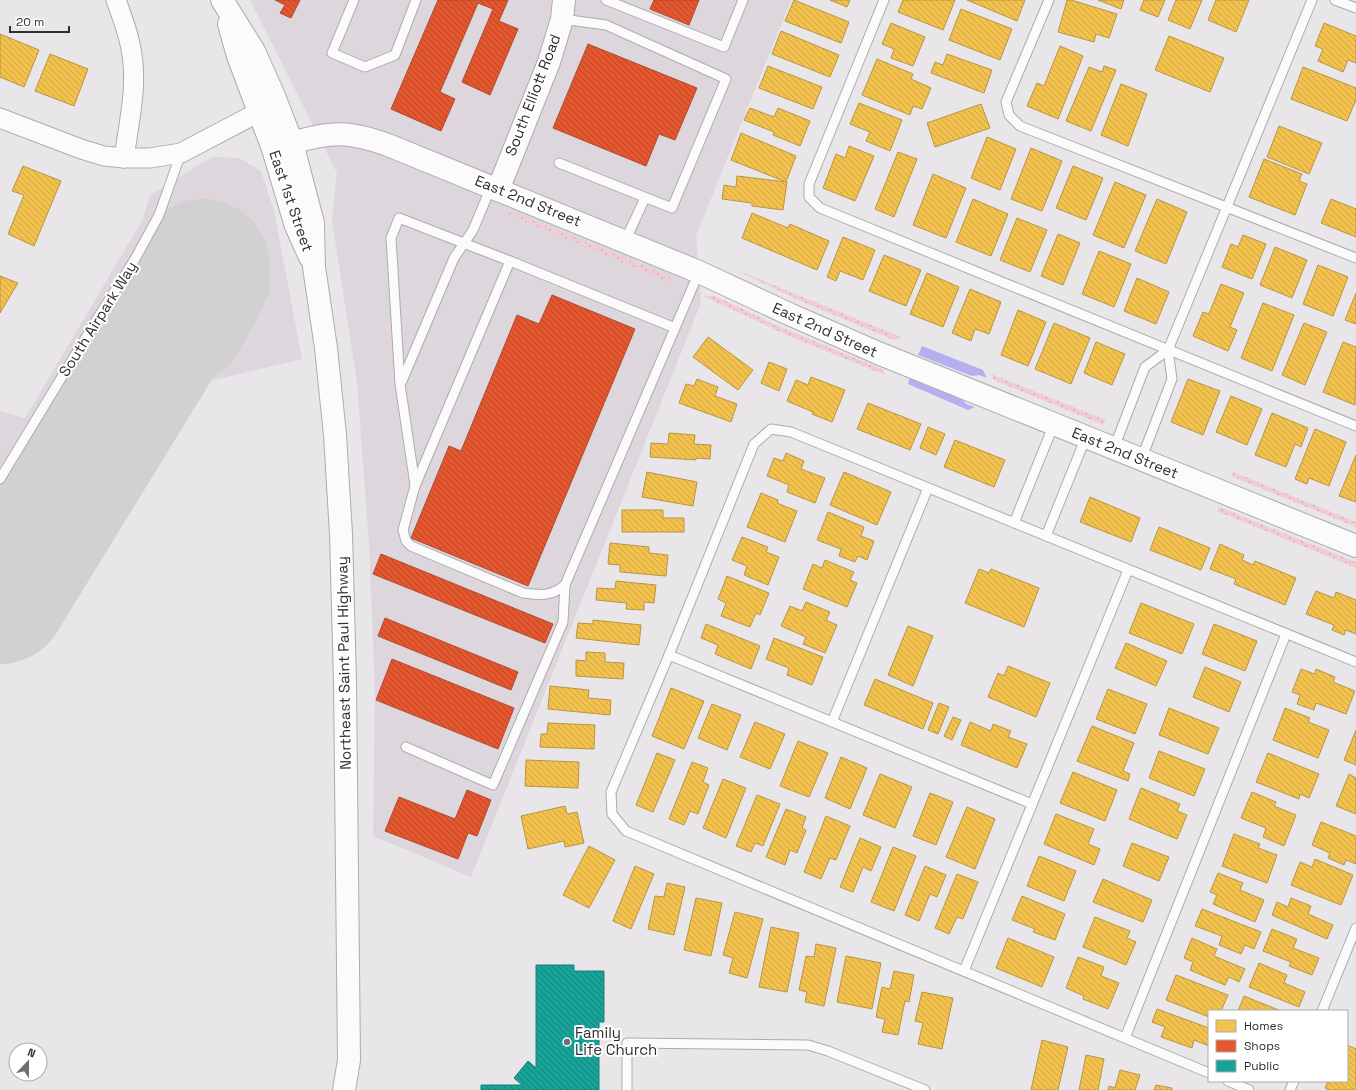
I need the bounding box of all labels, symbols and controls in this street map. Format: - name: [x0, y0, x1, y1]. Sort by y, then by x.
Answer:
- scale bar: [10, 8, 69, 34]
- text: 20 m: [16, 14, 44, 30]
- street label: South Elliott Road: [501, 31, 564, 158]
- street label: East 1st Street: [265, 148, 318, 254]
- street label: East 2nd Street: [472, 171, 584, 231]
- street label: South Airpark Way: [54, 258, 141, 380]
- street label: East 2nd Street: [770, 298, 881, 361]
- street label: East 2nd Street: [1069, 423, 1181, 483]
- street label: Northeast Saint Paul Highway: [332, 556, 355, 770]
- legend: [1208, 1010, 1348, 1082]
- text: Homes: [1244, 1018, 1283, 1034]
- place label: Family Life Church: [575, 1023, 657, 1059]
- marker: Family Life Church: [562, 1037, 572, 1047]
- text: Shops: [1244, 1038, 1280, 1054]
- north arrow: [8, 1042, 48, 1082]
- text: N: [26, 1045, 38, 1061]
- text: Public: [1244, 1058, 1279, 1074]

